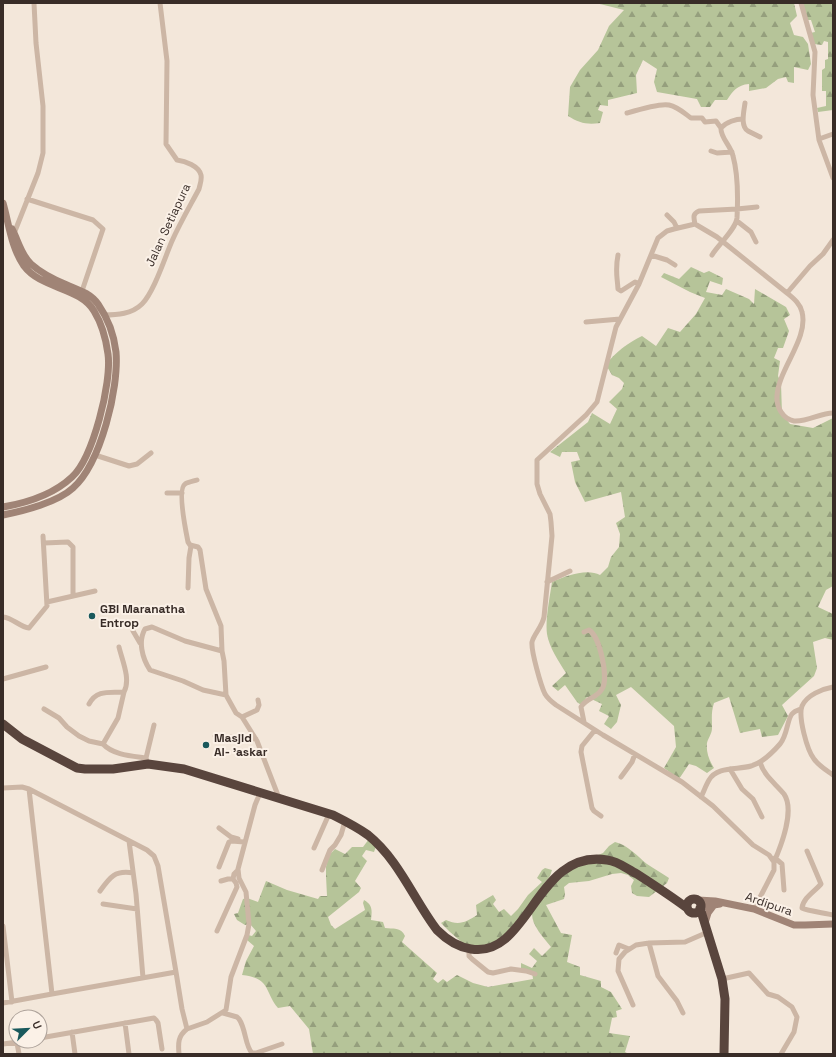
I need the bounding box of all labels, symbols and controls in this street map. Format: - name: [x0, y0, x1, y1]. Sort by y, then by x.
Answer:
- street label: Jalan Setiapura: [142, 181, 194, 269]
- place label: GBI Maranatha Entrop: [100, 601, 185, 631]
- marker: GBI Maranatha Entrop: [87, 611, 97, 621]
- place label: Masjid Al- 'askar: [214, 730, 268, 760]
- marker: Masjid Al- 'askar: [201, 740, 211, 750]
- street label: Ardipura: [743, 888, 795, 920]
- north arrow: [8, 1009, 48, 1049]
- text: U: [29, 1019, 45, 1031]

